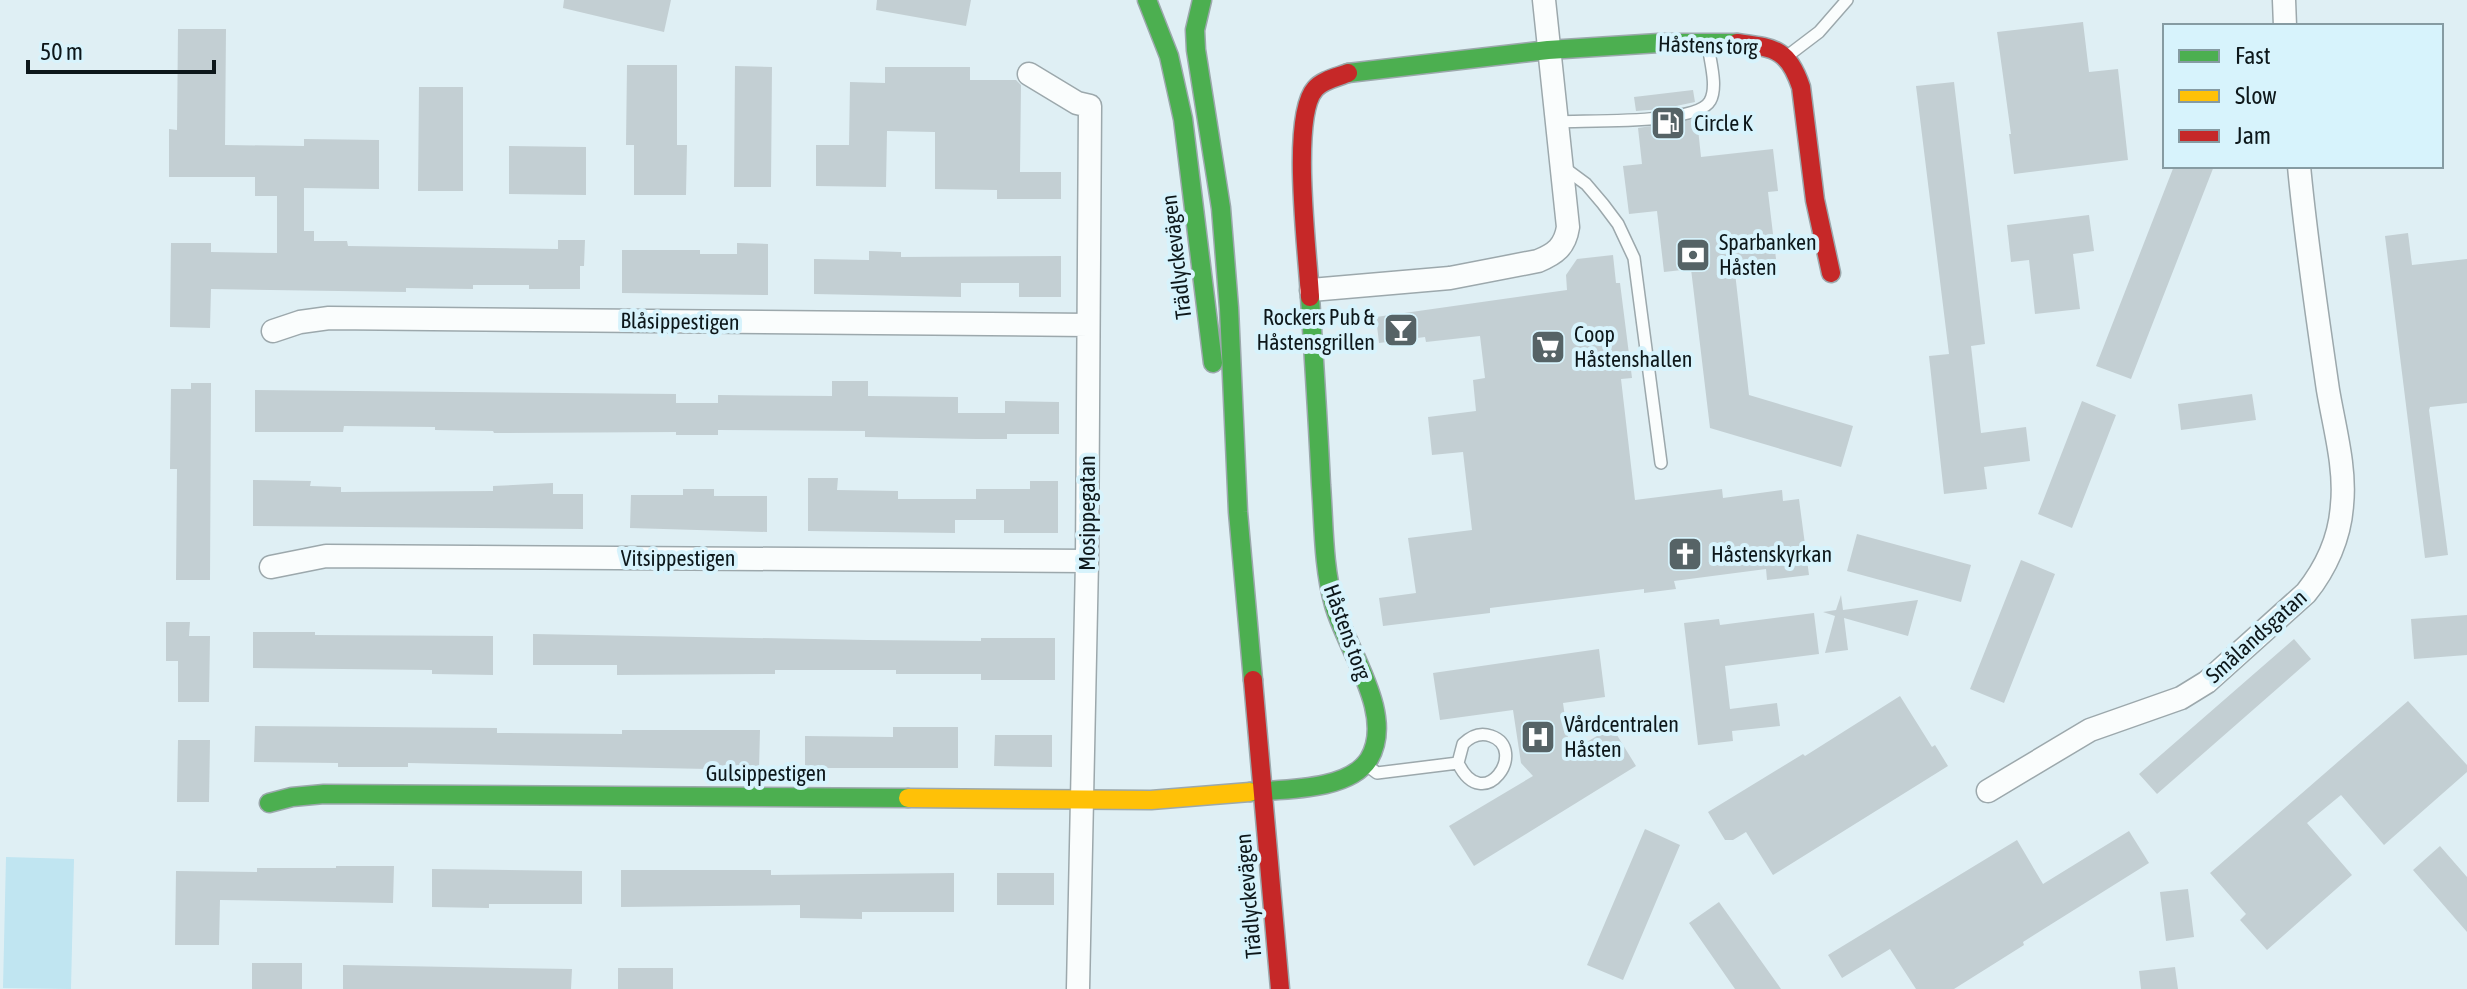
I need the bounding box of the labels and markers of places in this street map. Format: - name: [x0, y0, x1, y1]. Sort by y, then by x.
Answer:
- fuel station icon: Circle K: [1649, 104, 1687, 142]
- place label: Circle K: [1694, 110, 1753, 136]
- place label: Sparbanken Håsten: [1719, 229, 1817, 280]
- bank icon: Sparbanken Håsten: [1674, 236, 1712, 274]
- place label: Rockers Pub & Håstensgrillen: [1257, 304, 1376, 355]
- bar icon: Rockers Pub & Håstensgrillen: [1382, 311, 1420, 349]
- place label: Coop Håstenshallen: [1574, 321, 1692, 372]
- supermarket icon: Coop Håstenshallen: [1529, 328, 1567, 366]
- church icon: Håstenskyrkan: [1666, 535, 1704, 573]
- place label: Håstenskyrkan: [1711, 541, 1832, 567]
- place label: Vårdcentralen Håsten: [1564, 711, 1679, 762]
- hospital icon: Vårdcentralen Håsten: [1519, 718, 1557, 756]

